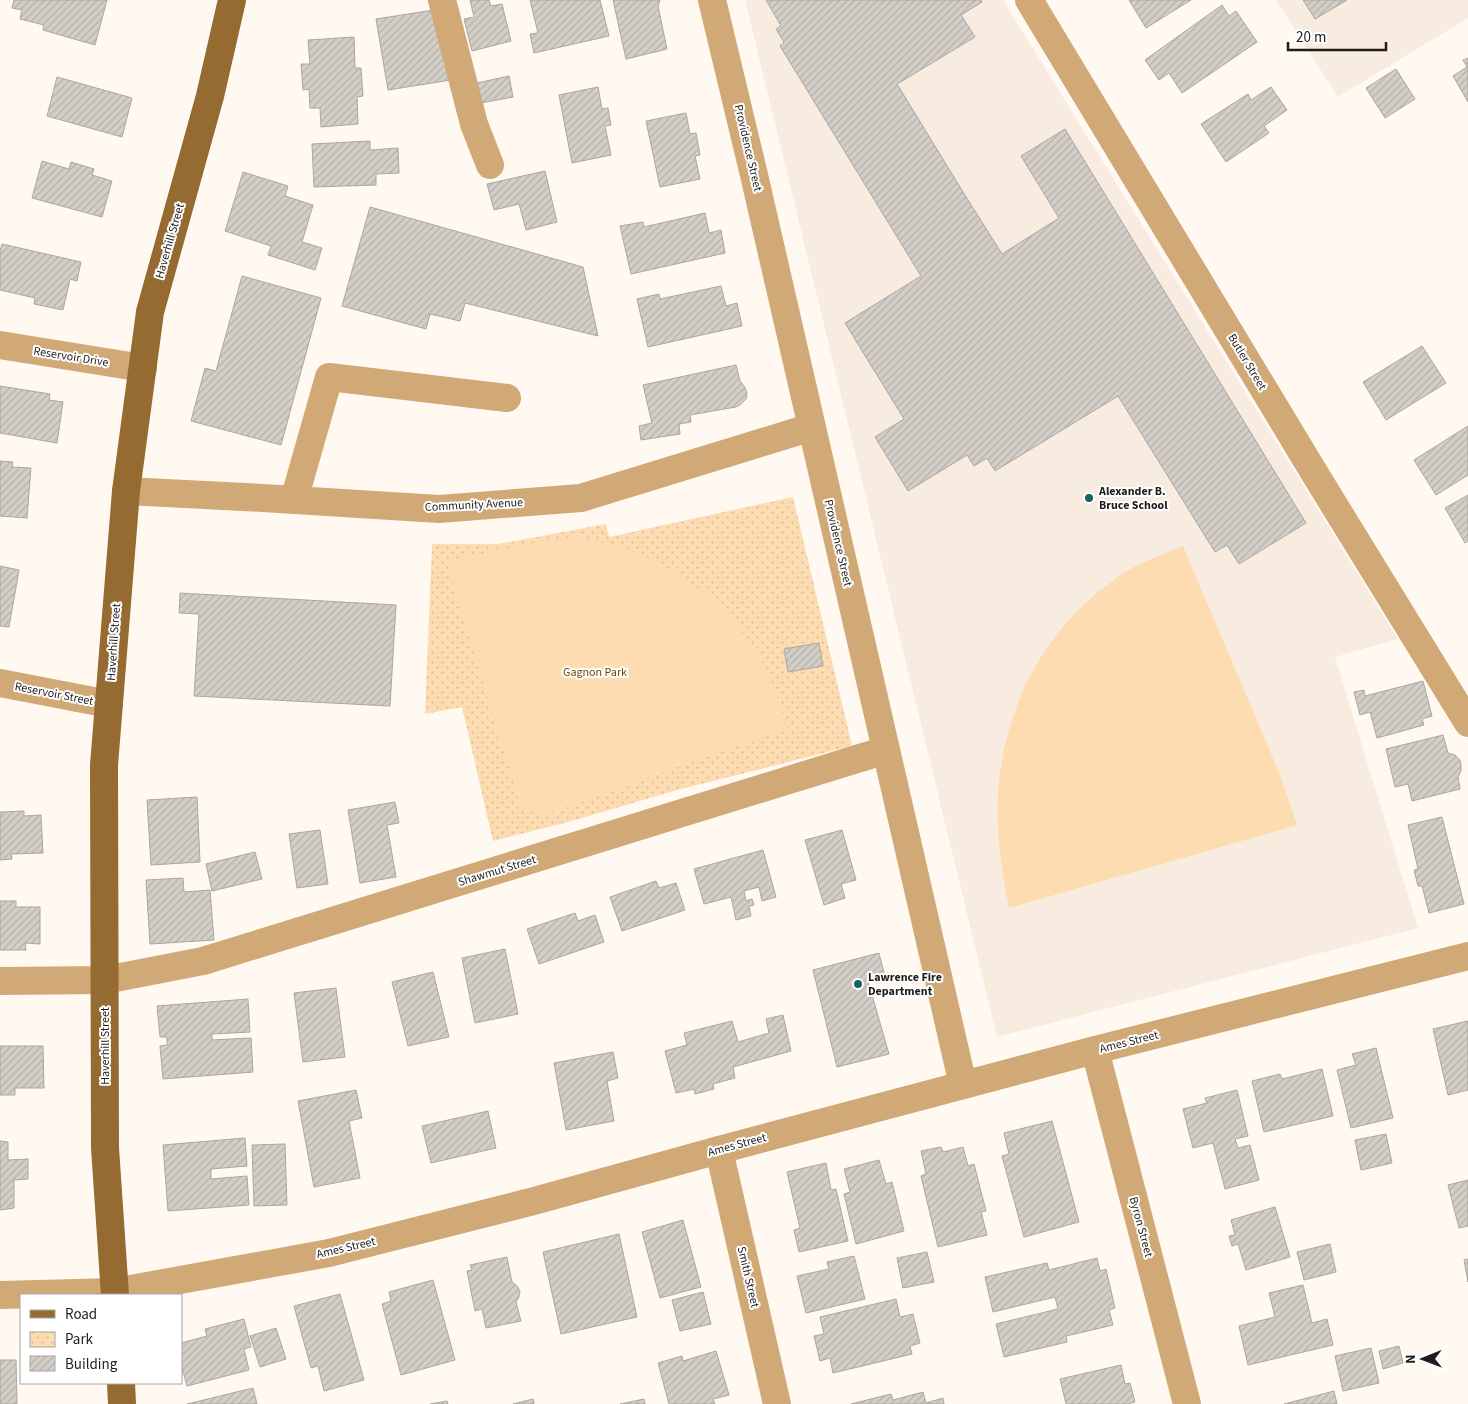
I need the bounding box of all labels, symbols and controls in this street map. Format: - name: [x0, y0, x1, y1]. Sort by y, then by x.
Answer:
- scale bar: [1288, 20, 1386, 52]
- text: 20 m: [1296, 27, 1326, 48]
- street label: Providence Street: [730, 103, 766, 193]
- street label: Haverhill Street: [151, 201, 189, 281]
- street label: Butler Street: [1223, 331, 1271, 393]
- street label: Reservoir Drive: [32, 343, 110, 371]
- place label: Alexander B. Bruce School: [1098, 483, 1168, 514]
- marker: Alexander B. Bruce School: [1083, 492, 1095, 504]
- street label: Community Avenue: [424, 494, 524, 516]
- street label: Providence Street: [820, 498, 856, 588]
- street label: Haverhill Street: [103, 603, 125, 681]
- park label: Gagnon Park: [563, 664, 627, 681]
- street label: Reservoir Street: [13, 678, 95, 710]
- street label: Shawmut Street: [456, 851, 538, 891]
- place label: Lawrence Fire Department: [868, 969, 942, 1000]
- marker: Lawrence Fire Department: [852, 978, 864, 990]
- street label: Haverhill Street: [97, 1007, 114, 1085]
- street label: Ames Street: [1098, 1027, 1160, 1057]
- street label: Ames Street: [706, 1129, 768, 1161]
- street label: Byron Street: [1125, 1195, 1157, 1259]
- street label: Ames Street: [315, 1233, 377, 1263]
- street label: Smith Street: [733, 1245, 763, 1309]
- legend: [20, 1294, 182, 1384]
- text: Road: [65, 1304, 97, 1325]
- text: Park: [65, 1329, 94, 1350]
- north arrow: [1398, 1334, 1448, 1384]
- text: Building: [65, 1354, 118, 1375]
- text: N: [1401, 1354, 1421, 1364]

